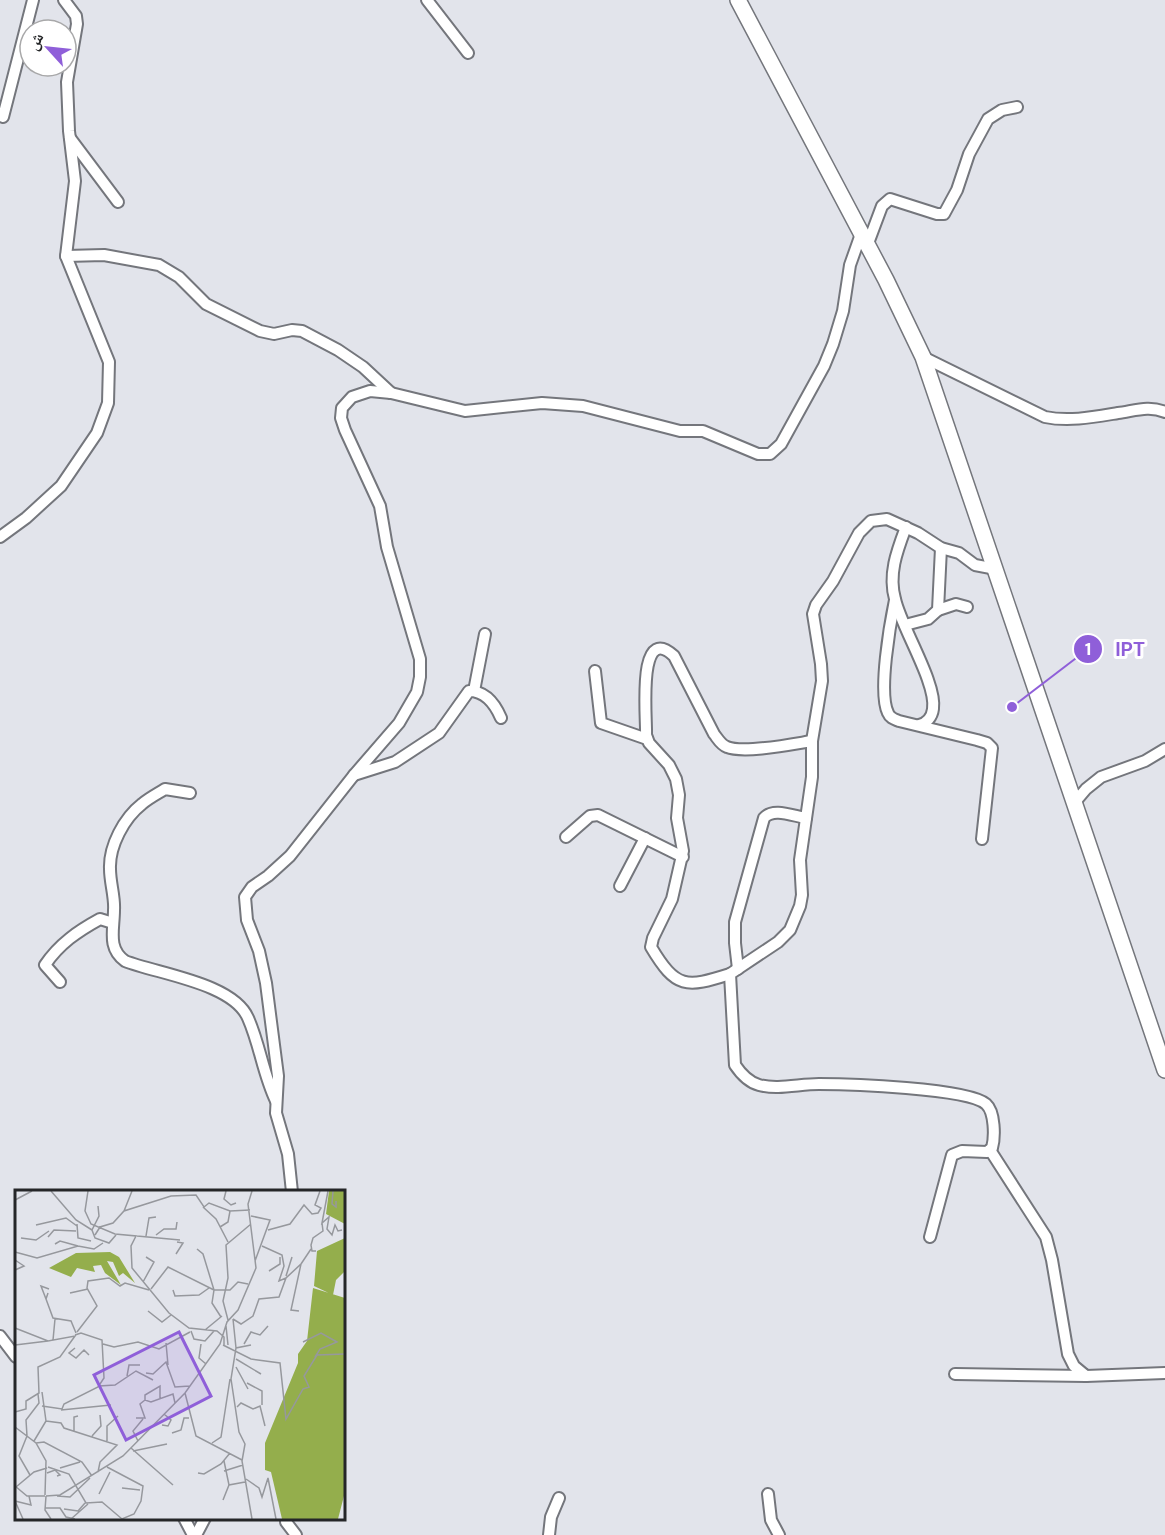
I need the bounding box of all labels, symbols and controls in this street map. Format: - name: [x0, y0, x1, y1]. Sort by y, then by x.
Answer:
- north arrow: [18, 18, 78, 78]
- text: ش: [22, 29, 48, 54]
- callout: IPT: [1073, 630, 1157, 668]
- text: IPT: [1115, 636, 1145, 662]
- text: 1: [1085, 637, 1091, 661]
- inset map: [15, 1190, 345, 1520]

